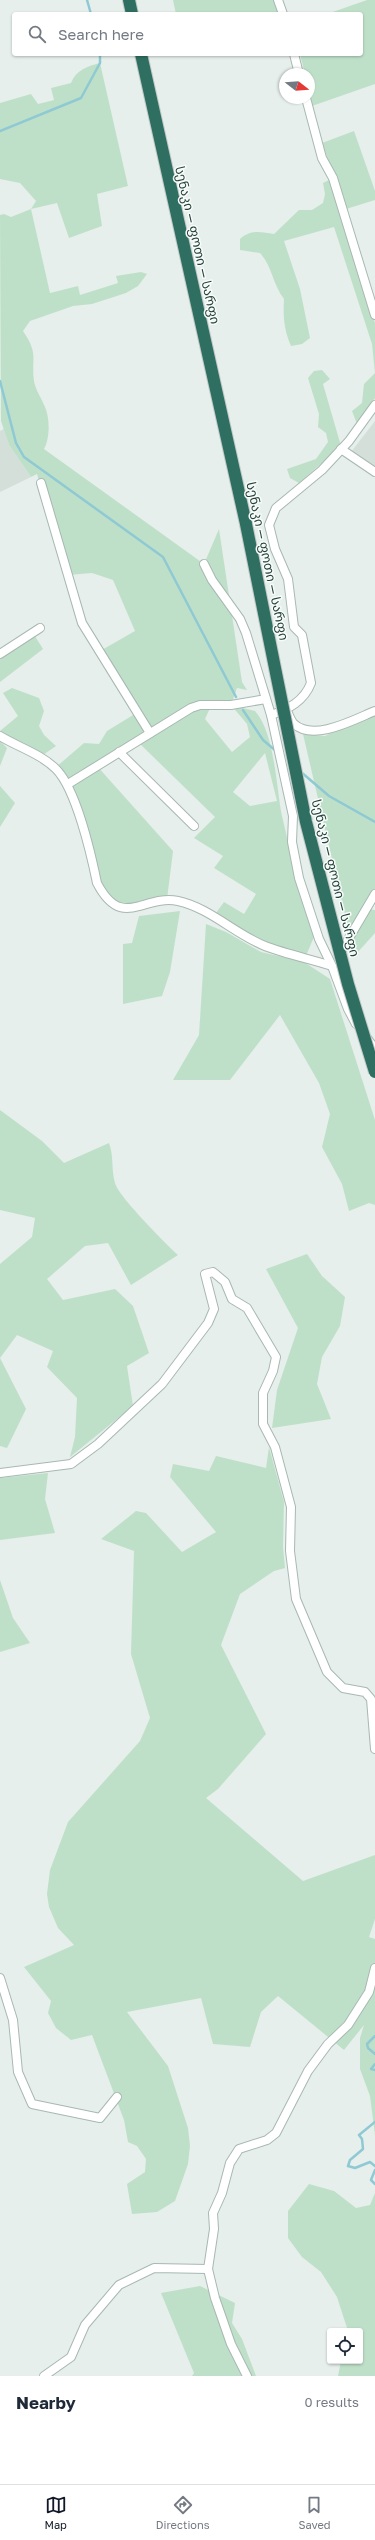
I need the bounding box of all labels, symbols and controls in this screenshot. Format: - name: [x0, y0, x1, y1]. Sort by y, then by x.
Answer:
- search box: [12, 12, 363, 56]
- icon: search: [26, 23, 48, 45]
- text: Search here: [58, 25, 144, 43]
- north arrow: [279, 68, 315, 104]
- street label: სენაკი — ფოთი — სარფი: [172, 165, 224, 325]
- street label: სენაკი — ფოთი — სარფი: [243, 480, 293, 642]
- street label: სენაკი — ფოთი — სარფი: [309, 798, 363, 958]
- map controls: [327, 2328, 363, 2364]
- button: locate: [327, 2328, 363, 2364]
- text: Nearby: [16, 2392, 76, 2413]
- text: 0 results: [304, 2394, 359, 2410]
- tab: Map: [44, 2494, 67, 2531]
- tab: Directions: [156, 2494, 210, 2531]
- tab: Saved: [298, 2494, 331, 2531]

